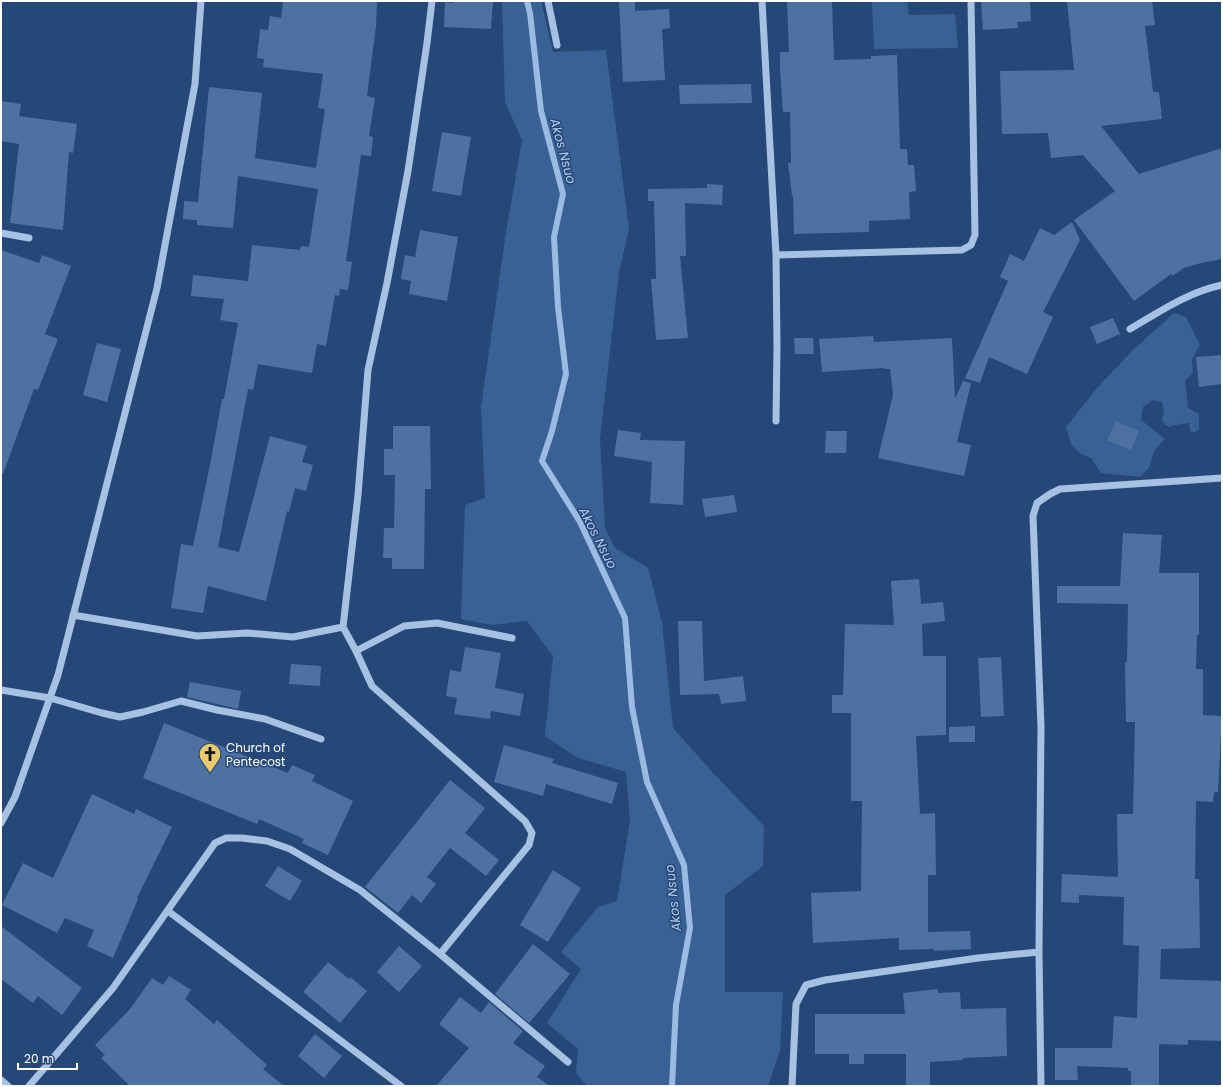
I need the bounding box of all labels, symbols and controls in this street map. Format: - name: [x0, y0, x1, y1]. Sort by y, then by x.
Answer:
- water label: Akos Nsuo: [545, 115, 581, 186]
- water label: Akos Nsuo: [574, 503, 622, 572]
- place label: Church of Pentecost: [226, 739, 285, 770]
- church icon: Church of Pentecost: [197, 741, 223, 774]
- water label: Akos Nsuo: [660, 864, 686, 933]
- scale bar: [18, 1045, 77, 1071]
- text: 20 m: [24, 1050, 54, 1067]

